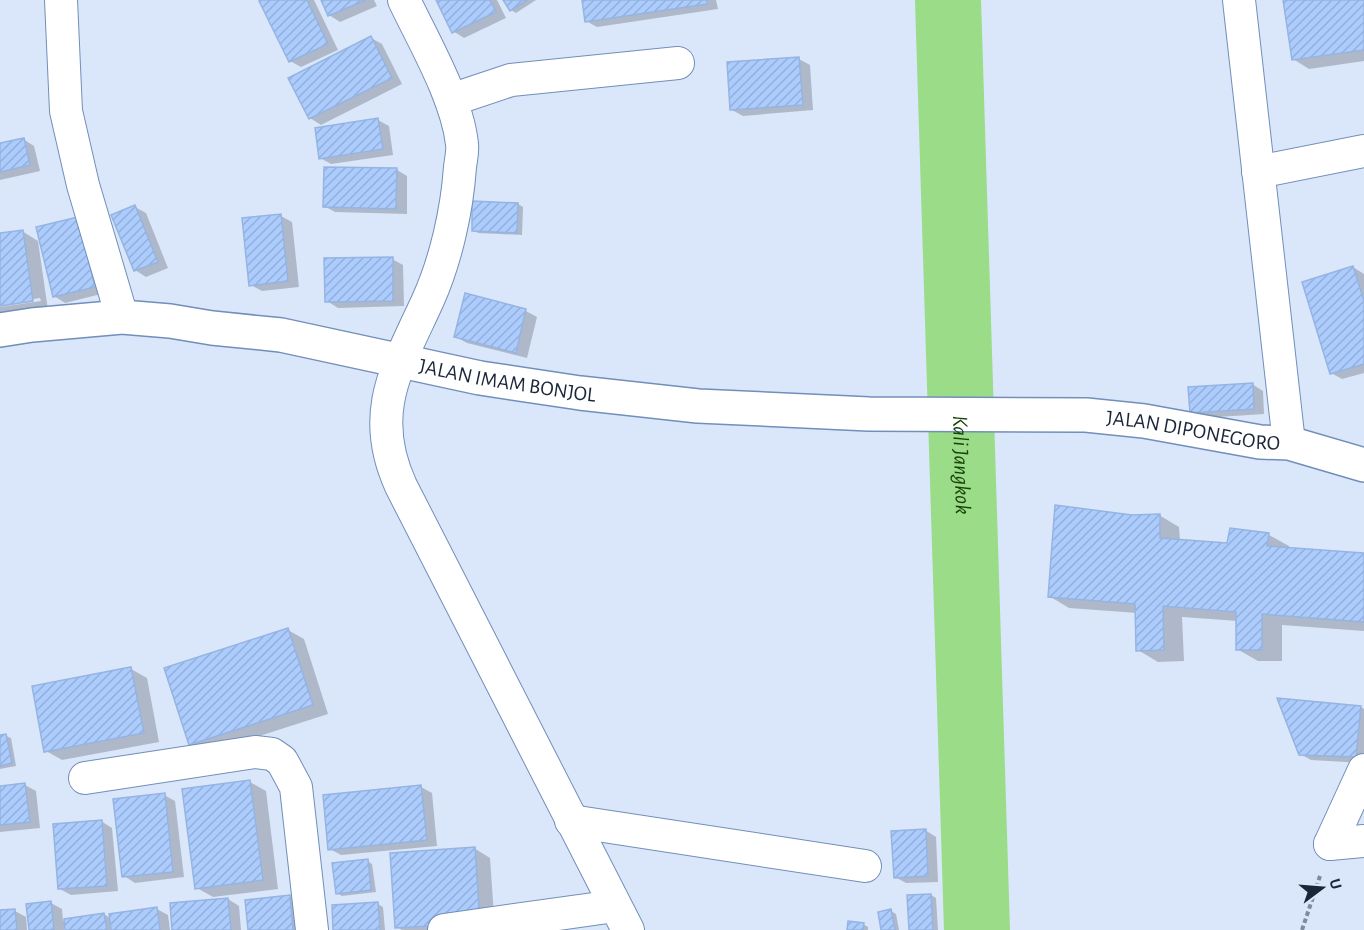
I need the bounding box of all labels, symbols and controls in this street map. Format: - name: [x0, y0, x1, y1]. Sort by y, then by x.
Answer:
- street label: JALAN IMAM BONJOL: [417, 355, 597, 406]
- street label: JALAN DIPONEGORO: [1105, 407, 1281, 454]
- water label: Kali Jangkok: [949, 415, 974, 515]
- north arrow: [1292, 858, 1352, 918]
- text: U: [1326, 877, 1345, 891]

